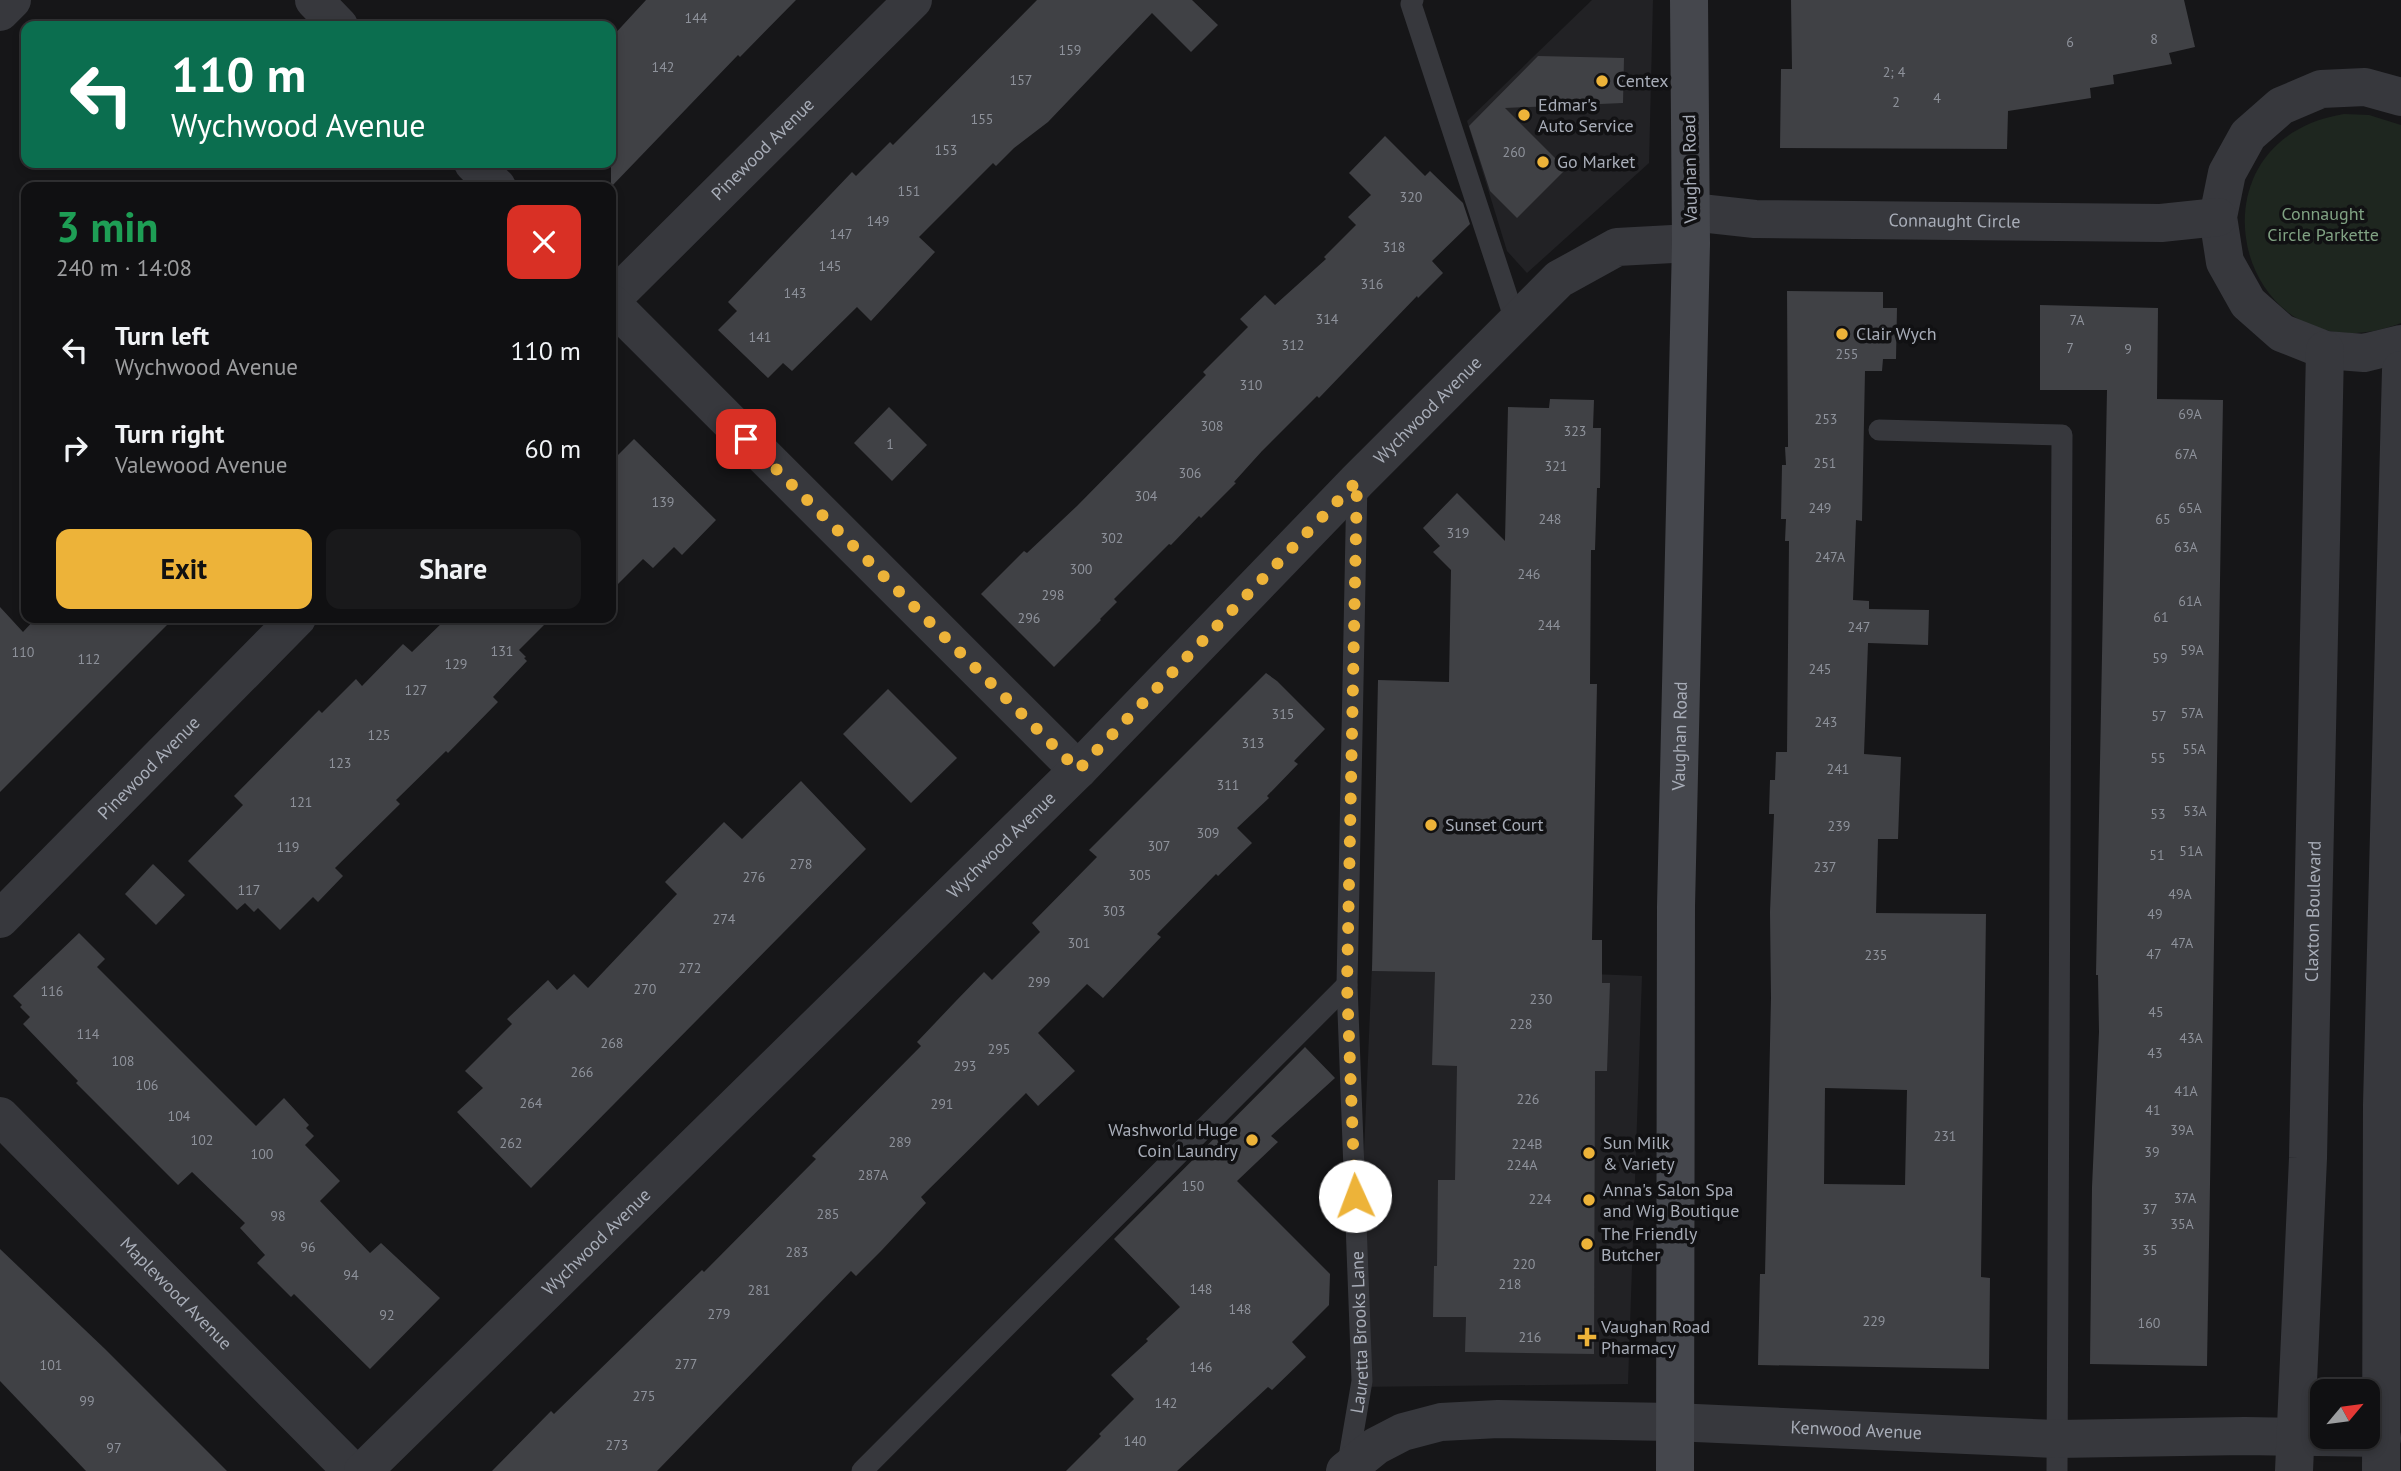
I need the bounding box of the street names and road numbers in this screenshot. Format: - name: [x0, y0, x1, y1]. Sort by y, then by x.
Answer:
- street label: Pinewood Avenue: [706, 93, 819, 205]
- street label: Vaughan Road: [1677, 114, 1702, 225]
- street label: Connaught Circle: [1889, 208, 2021, 233]
- street label: Wychwood Avenue: [1369, 351, 1486, 469]
- street label: Vaughan Road: [1667, 681, 1692, 792]
- street label: Pinewood Avenue: [93, 711, 205, 824]
- street label: Wychwood Avenue: [942, 786, 1060, 903]
- street label: Claxton Boulevard: [2300, 840, 2326, 982]
- street label: Wychwood Avenue: [537, 1183, 655, 1300]
- street label: Maplewood Avenue: [116, 1232, 237, 1354]
- street label: Lauretta Brooks Lane: [1345, 1251, 1373, 1415]
- street label: Kenwood Avenue: [1790, 1415, 1922, 1444]

